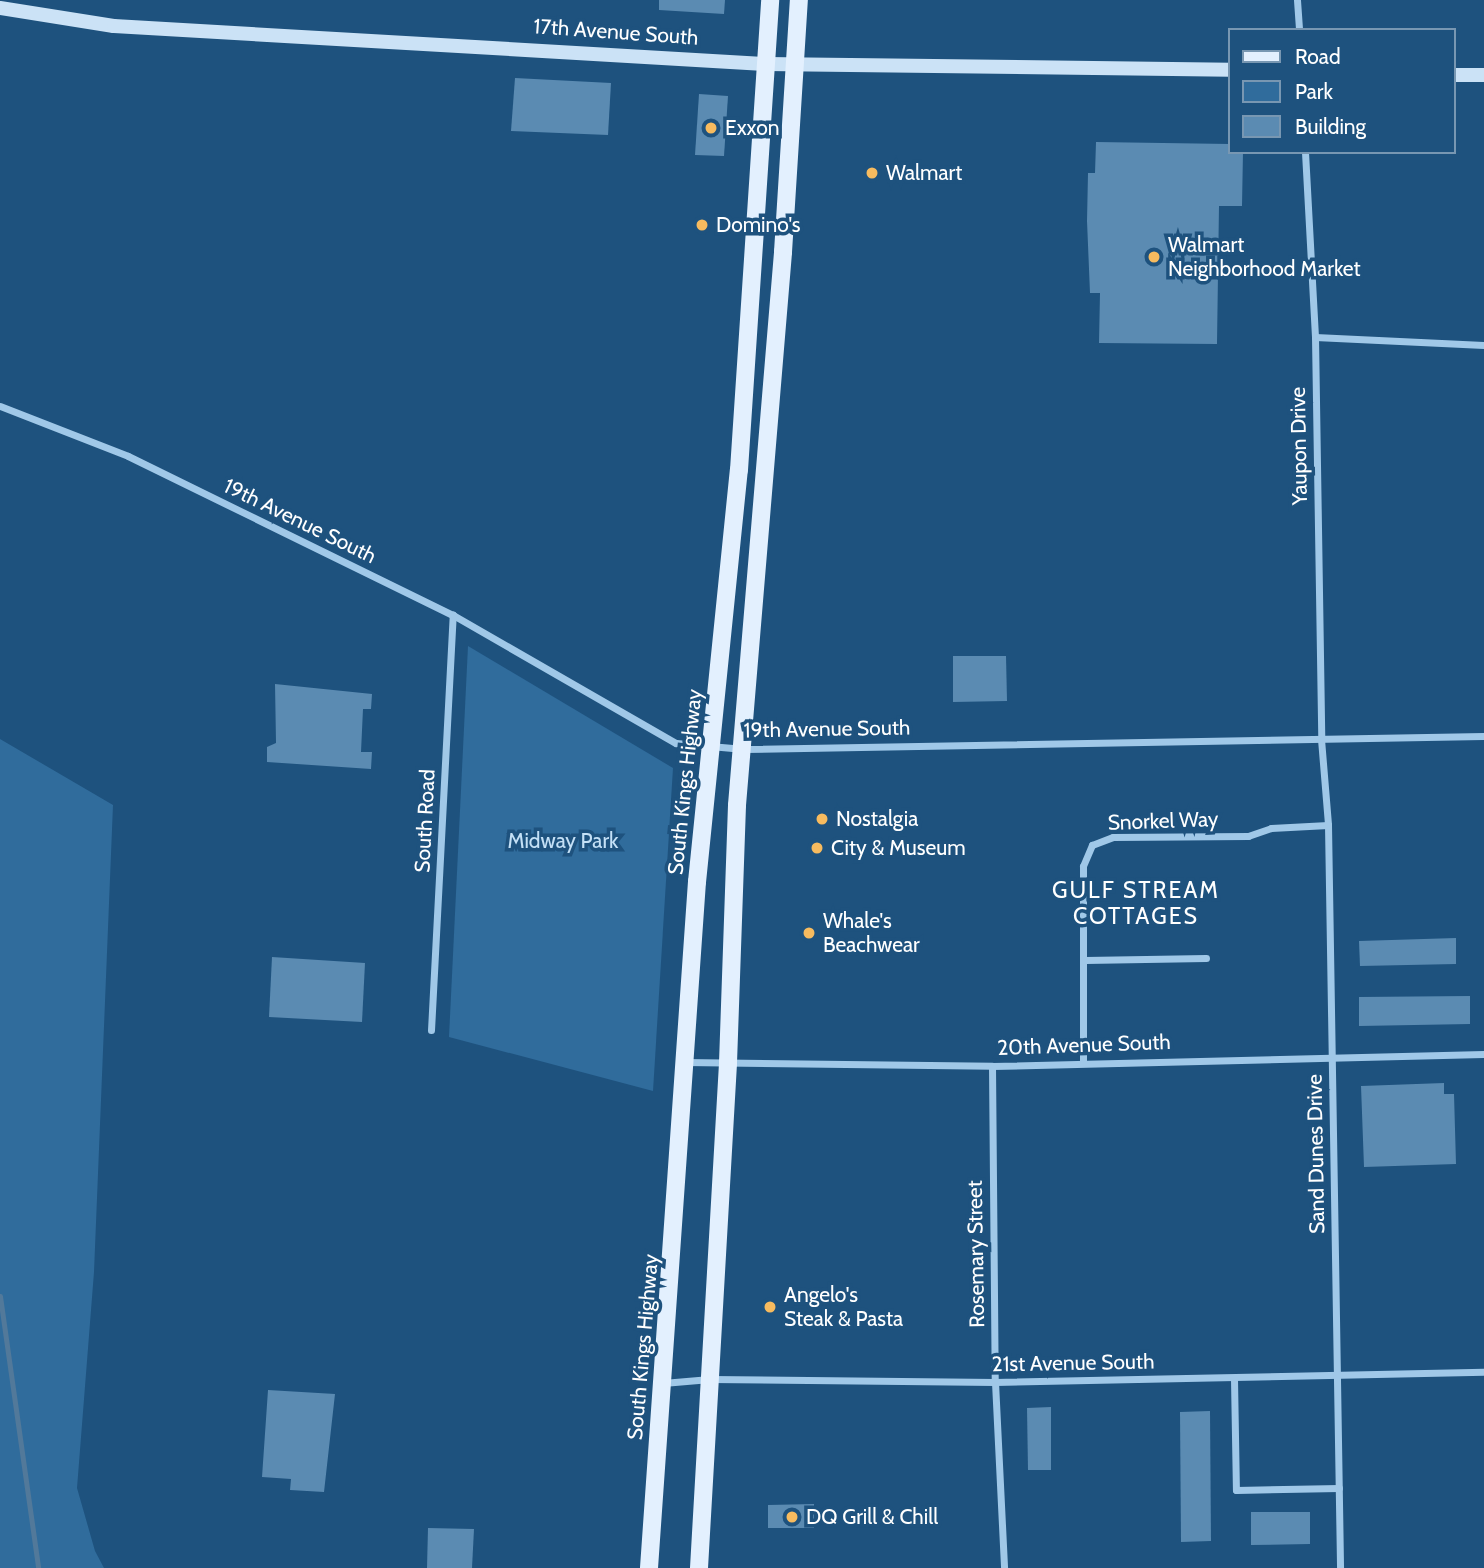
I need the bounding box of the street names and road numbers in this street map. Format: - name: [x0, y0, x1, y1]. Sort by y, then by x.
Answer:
- street label: 17th Avenue South: [533, 14, 699, 50]
- street label: Yaupon Drive: [1285, 387, 1313, 505]
- street label: 19th Avenue South: [220, 473, 380, 569]
- street label: South Kings Highway: [663, 688, 707, 876]
- street label: 19th Avenue South: [744, 715, 910, 743]
- street label: South Road: [410, 769, 440, 873]
- street label: Snorkel Way: [1107, 806, 1219, 836]
- street label: 20th Avenue South: [997, 1029, 1171, 1061]
- street label: Sand Dunes Drive: [1302, 1074, 1330, 1234]
- street label: Rosemary Street: [962, 1180, 990, 1328]
- street label: South Kings Highway: [622, 1253, 664, 1441]
- street label: 21st Avenue South: [991, 1349, 1155, 1377]

